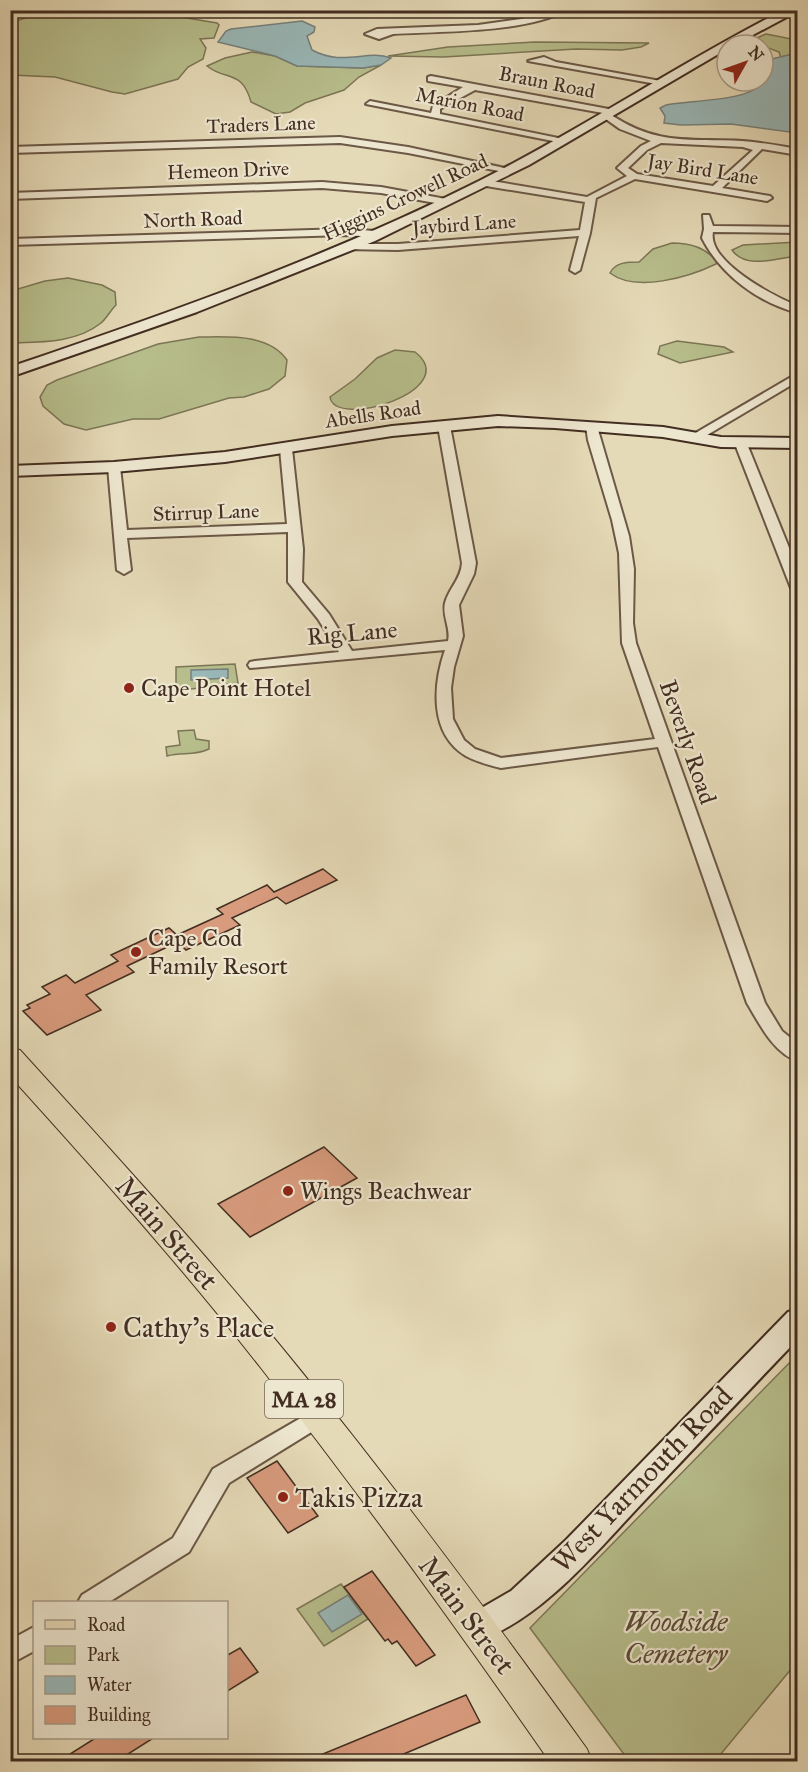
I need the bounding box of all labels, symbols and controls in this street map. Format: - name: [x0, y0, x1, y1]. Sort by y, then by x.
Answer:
- north arrow: [715, 33, 775, 93]
- text: N: [744, 42, 768, 65]
- street label: Braun Road: [497, 61, 597, 103]
- street label: Marion Road: [414, 82, 526, 126]
- street label: Traders Lane: [206, 110, 316, 138]
- street label: Higgins Crowell Road: [319, 148, 492, 247]
- street label: Jay Bird Lane: [644, 148, 760, 191]
- street label: Hemeon Drive: [167, 156, 289, 184]
- street label: North Road: [143, 205, 243, 233]
- street label: Jaybird Lane: [409, 208, 517, 241]
- street label: Abells Road: [323, 395, 422, 433]
- street label: Stirrup Lane: [152, 498, 260, 526]
- street label: Rig Lane: [306, 614, 398, 652]
- place label: Cape Point Hotel: [141, 673, 311, 703]
- street label: Beverly Road: [653, 676, 723, 808]
- marker: Cape Point Hotel: [122, 681, 136, 695]
- place label: Cape Cod Family Resort: [148, 923, 288, 981]
- marker: Cape Cod Family Resort: [129, 945, 143, 959]
- street label: Main Street: [108, 1169, 226, 1297]
- place label: Wings Beachwear: [300, 1176, 471, 1206]
- marker: Wings Beachwear: [281, 1184, 295, 1198]
- place label: Cathy's Place: [123, 1310, 274, 1345]
- marker: Cathy's Place: [104, 1320, 118, 1334]
- street label: West Yarmouth Road: [544, 1379, 740, 1579]
- road number: MA 28: [265, 1380, 343, 1418]
- place label: Takis Pizza: [295, 1480, 423, 1515]
- marker: Takis Pizza: [276, 1490, 290, 1504]
- street label: Main Street: [411, 1549, 523, 1681]
- legend: [33, 1601, 228, 1739]
- park label: Woodside Cemetery: [625, 1604, 729, 1671]
- text: Road: [87, 1614, 125, 1636]
- text: Park: [87, 1644, 120, 1666]
- text: Water: [87, 1674, 132, 1696]
- text: Building: [87, 1704, 151, 1727]

